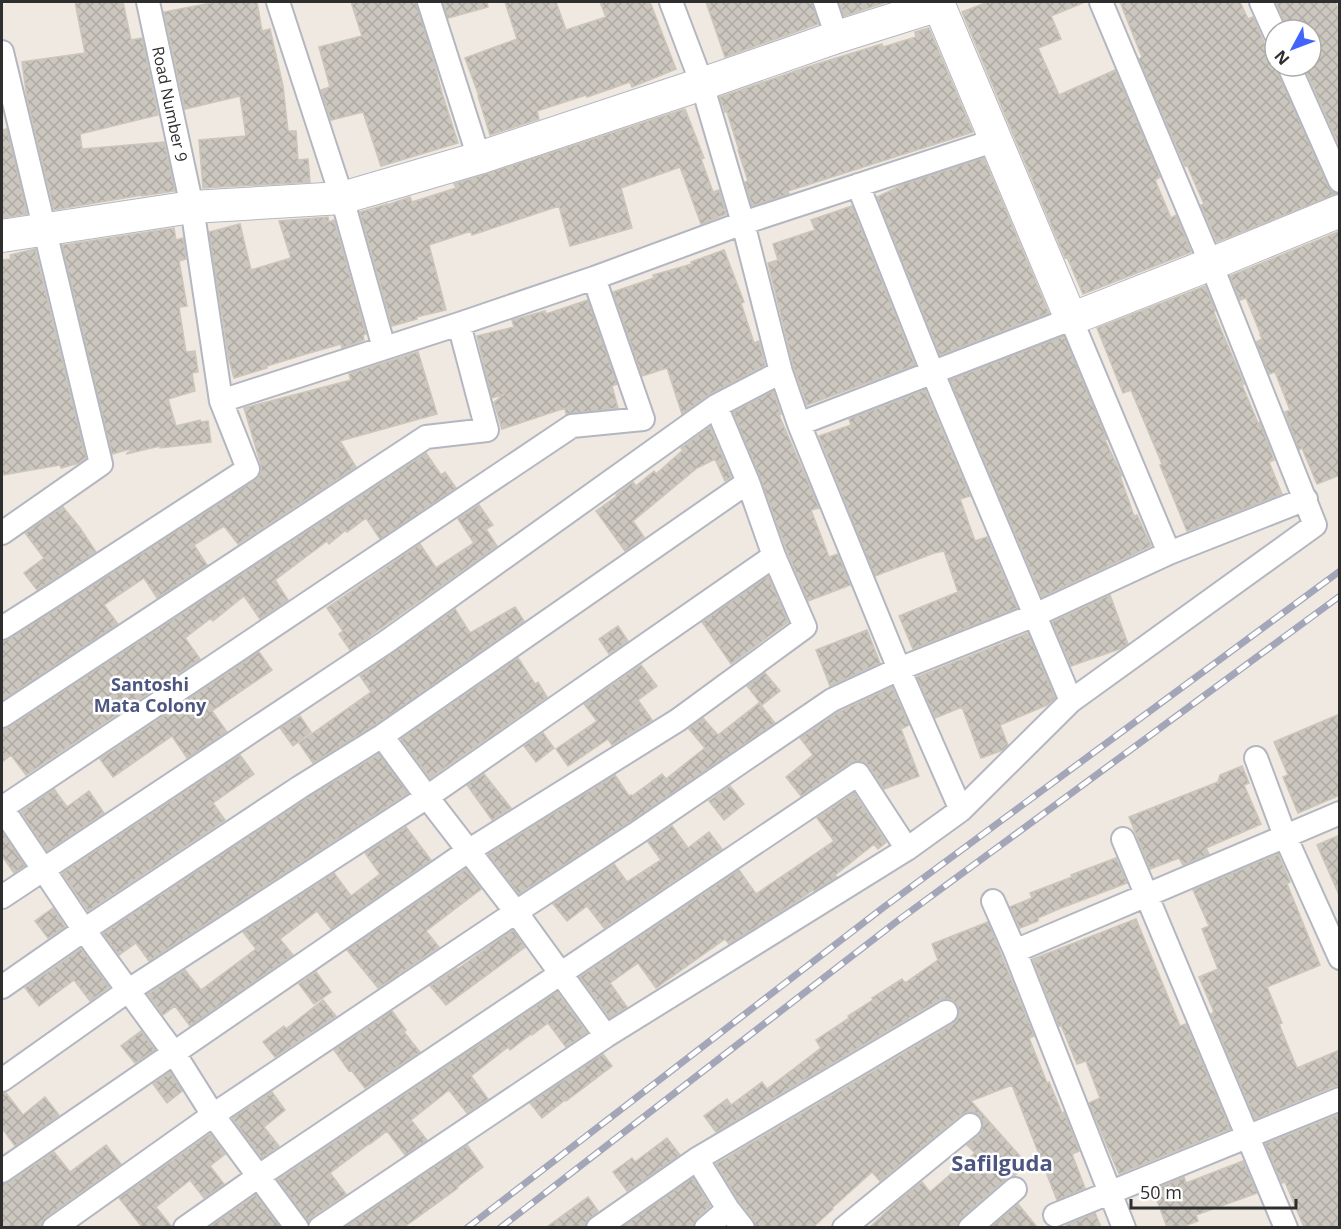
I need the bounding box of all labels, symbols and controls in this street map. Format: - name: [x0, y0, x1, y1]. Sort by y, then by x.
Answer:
- north arrow: [1263, 18, 1323, 78]
- street label: Road Number 9: [147, 44, 193, 164]
- text: N: [1269, 46, 1294, 70]
- district label: Santoshi Mata Colony: [94, 672, 207, 717]
- district label: Safilguda: [951, 1147, 1053, 1177]
- scale bar: [1131, 1172, 1296, 1210]
- text: 50 m: [1140, 1180, 1182, 1204]

